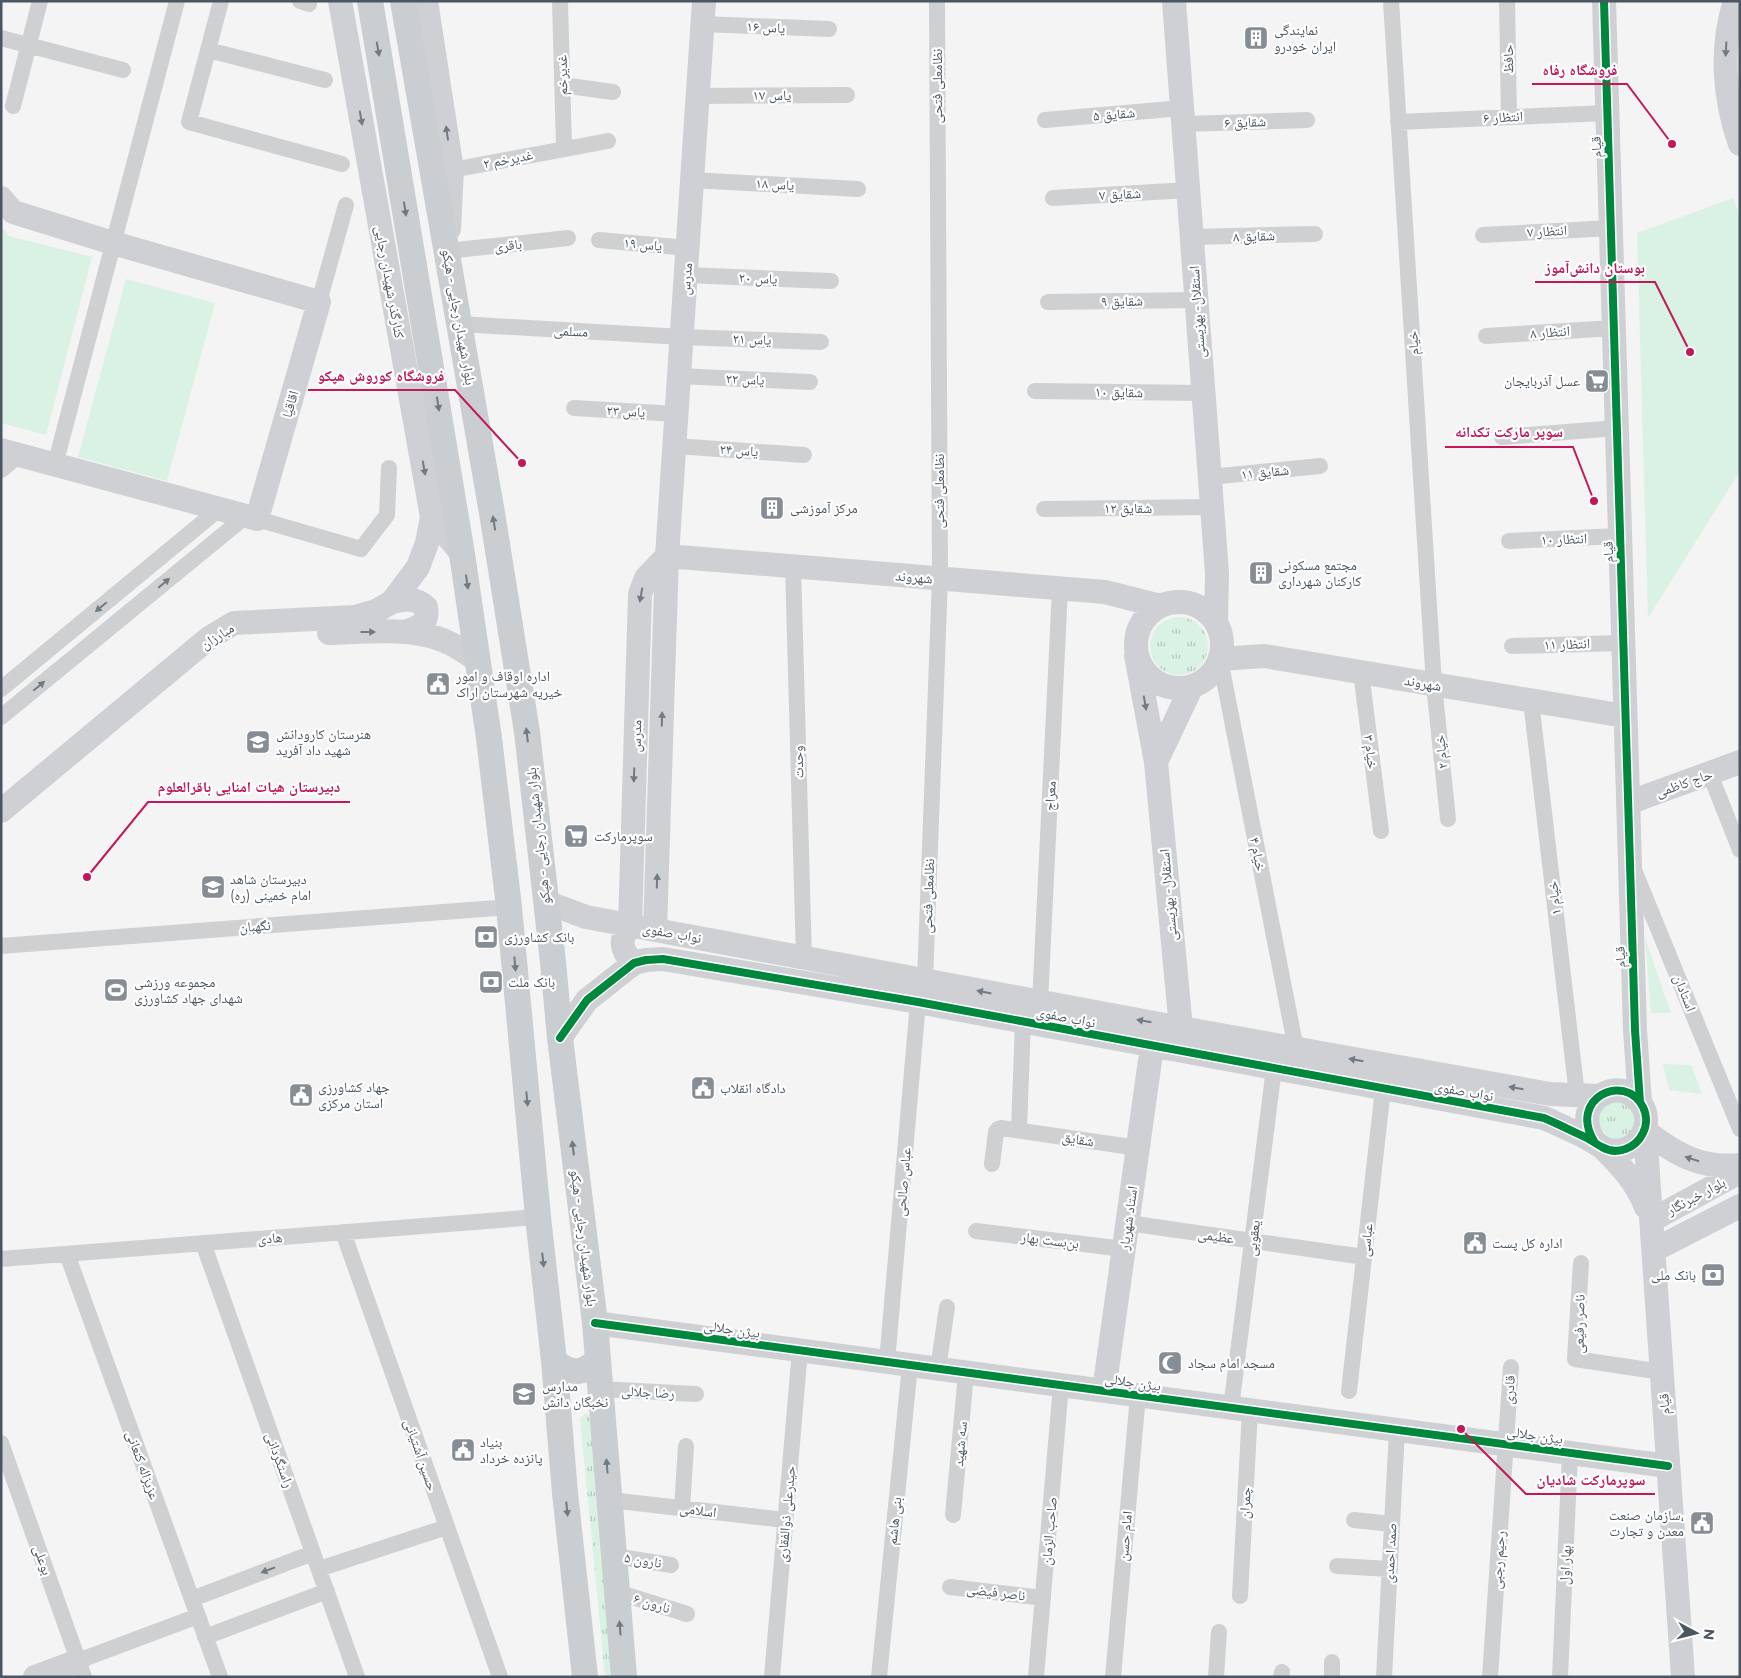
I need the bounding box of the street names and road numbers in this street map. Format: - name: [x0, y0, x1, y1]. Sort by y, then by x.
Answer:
- street label: یاس ۱۶: [746, 17, 786, 37]
- street label: حافظ: [1499, 44, 1517, 74]
- street label: نظامعلی فتحی: [928, 48, 946, 123]
- street label: غدیرخم: [553, 55, 572, 95]
- street label: یاس ۱۷: [753, 86, 792, 104]
- street label: شقایق ۵: [1092, 103, 1136, 126]
- street label: انتظار ۶: [1483, 107, 1523, 127]
- street label: شقایق ۶: [1224, 112, 1266, 133]
- street label: قیام: [1587, 136, 1606, 158]
- street label: غدیرخم ۲: [482, 145, 535, 174]
- street label: یاس ۱۸: [755, 174, 795, 194]
- street label: شقایق ۷: [1099, 184, 1141, 205]
- street label: انتظار ۷: [1527, 221, 1567, 241]
- street label: کنارگذر شهیدان رجایی: [371, 224, 409, 340]
- street label: شقایق ۸: [1233, 226, 1275, 247]
- street label: یاس ۱۹: [623, 233, 663, 255]
- street label: باقری: [493, 235, 523, 255]
- street label: بلوار شهیدان رجایی - هپکو: [438, 248, 480, 387]
- street label: مدرس: [676, 262, 696, 296]
- street label: استقلال- بهزیستی: [1185, 265, 1209, 359]
- street label: یاس ۲۰: [738, 268, 778, 288]
- street label: شقایق ۹: [1101, 292, 1143, 311]
- street label: مسلمی: [553, 321, 589, 341]
- street label: انتظار ۸: [1529, 322, 1571, 342]
- street label: یاس ۲۱: [732, 329, 772, 349]
- street label: خیام: [1403, 330, 1424, 356]
- street label: یاس ۲۲: [725, 369, 765, 389]
- street label: شقایق ۱۰: [1095, 383, 1143, 402]
- street label: اقاقیا: [278, 388, 302, 420]
- street label: یاس ۲۳: [606, 401, 646, 421]
- street label: یاس ۲۴: [719, 440, 759, 460]
- street label: نظامعلی فتحی: [930, 453, 948, 528]
- street label: شقایق ۱۱: [1240, 461, 1290, 484]
- street label: شقایق ۱۲: [1104, 499, 1152, 518]
- street label: انتظار ۱۰: [1541, 529, 1587, 549]
- street label: قیام: [1599, 541, 1618, 563]
- street label: شهروند: [895, 566, 933, 588]
- street label: مبارزان: [197, 619, 237, 653]
- street label: انتظار ۱۱: [1544, 634, 1590, 654]
- street label: شهروند: [1403, 671, 1443, 695]
- street label: مدرس: [626, 719, 646, 753]
- street label: خیام ۳: [1359, 734, 1382, 770]
- street label: خیام ۲: [1430, 734, 1453, 770]
- street label: وحدت: [788, 745, 808, 779]
- street label: حاج کاظمی: [1653, 765, 1715, 802]
- street label: بلوار شهیدان رجایی - هپکو: [522, 766, 554, 905]
- street label: معراج: [1040, 781, 1061, 812]
- street label: خیام ۴: [1245, 835, 1270, 873]
- street label: استقلال- بهزیستی: [1155, 848, 1181, 942]
- street label: نظامعلی فتحی: [918, 858, 938, 934]
- street label: خیام ۱: [1543, 880, 1566, 916]
- street label: نگهبان: [239, 916, 271, 936]
- street label: نواب صفوی: [641, 919, 703, 947]
- street label: قیام: [1611, 946, 1630, 968]
- street label: استادان: [1669, 972, 1701, 1014]
- street label: نواب صفوی: [1035, 1002, 1097, 1032]
- street label: نواب صفوی: [1433, 1077, 1495, 1105]
- street label: شقایق: [1061, 1128, 1095, 1151]
- street label: عباس صالحی: [891, 1147, 915, 1217]
- street label: بلوار شهیدان رجایی - هپکو: [567, 1169, 601, 1308]
- street label: بلوار خبرنگار: [1663, 1173, 1729, 1219]
- street label: استاد شهریار: [1114, 1185, 1141, 1252]
- street label: یعقوبی: [1242, 1219, 1264, 1257]
- street label: عباسی: [1355, 1222, 1377, 1258]
- street label: عظیمی: [1197, 1225, 1235, 1247]
- street label: بن‌بست بهار: [1019, 1227, 1080, 1253]
- street label: هادی: [257, 1228, 283, 1248]
- street label: ناصر رفیعی: [1569, 1294, 1589, 1354]
- street label: بیژن جلالی: [703, 1316, 761, 1342]
- street label: بیژن جلالی: [1104, 1369, 1162, 1395]
- street label: قادری: [1499, 1375, 1519, 1405]
- street label: رضا جلالی: [621, 1382, 675, 1402]
- street label: قیام: [1654, 1393, 1675, 1415]
- street label: حسین آشتیانی: [400, 1417, 442, 1493]
- street label: سه شهید: [949, 1421, 971, 1467]
- street label: بیژن جلالی: [1506, 1422, 1564, 1448]
- street label: عزیزاله کنعانی: [122, 1428, 164, 1502]
- street label: راستگردانی: [262, 1430, 298, 1490]
- street label: حیدرعلی ذوالفقاری: [773, 1465, 799, 1563]
- street label: چمران: [1235, 1487, 1255, 1519]
- street label: بنی هاشم: [883, 1496, 906, 1546]
- street label: صاحب الزمان: [1037, 1496, 1061, 1566]
- street label: اسلامی: [678, 1499, 718, 1521]
- street label: امام حسن: [1114, 1510, 1137, 1562]
- street label: صمد احمدی: [1379, 1522, 1401, 1584]
- street label: رحیم رجبی: [1487, 1530, 1510, 1590]
- street label: بوعلی: [30, 1543, 57, 1577]
- street label: بهار اول: [1555, 1544, 1575, 1585]
- street label: نارون ۵: [623, 1548, 663, 1572]
- street label: ناصر فیضی: [966, 1579, 1027, 1605]
- street label: نارون ۶: [631, 1589, 673, 1617]

